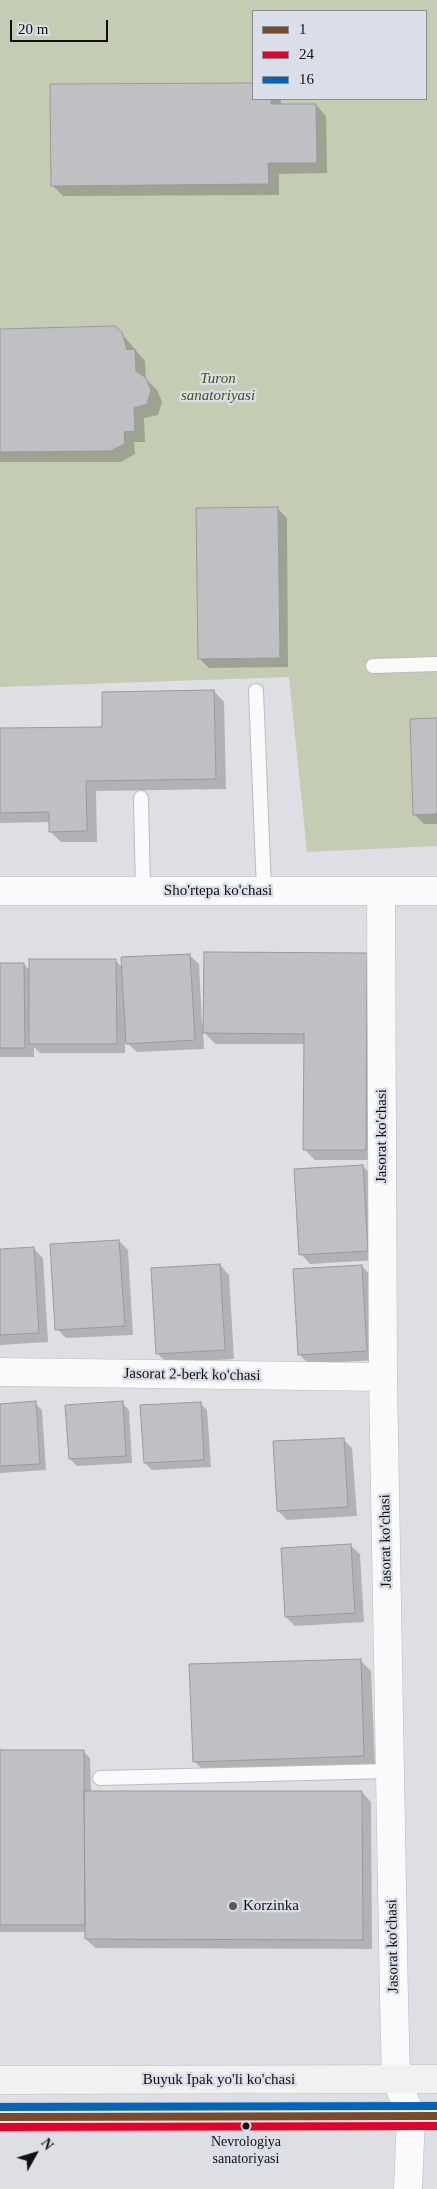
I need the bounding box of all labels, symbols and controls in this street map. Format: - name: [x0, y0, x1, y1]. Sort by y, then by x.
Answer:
- scale bar: [12, 10, 110, 42]
- legend: [252, 10, 427, 100]
- text: 20 m: [18, 21, 48, 37]
- text: 1: [299, 21, 307, 37]
- text: 24: [299, 46, 314, 62]
- text: 16: [299, 71, 314, 87]
- park label: Turon sanatoriyasi: [181, 370, 255, 405]
- street label: Sho'rtepa ko'chasi: [164, 882, 272, 900]
- street label: Jasorat ko'chasi: [373, 1089, 391, 1183]
- street label: Jasorat 2-berk ko'chasi: [123, 1365, 261, 1385]
- street label: Jasorat ko'chasi: [376, 1494, 396, 1588]
- place label: Korzinka: [243, 1897, 299, 1915]
- street label: Jasorat ko'chasi: [383, 1899, 403, 1993]
- marker: Korzinka: [227, 1900, 239, 1912]
- street label: Buyuk Ipak yo'li ko'chasi: [143, 2071, 295, 2089]
- marker: Nevrologiya sanatoriyasi: [241, 2121, 251, 2131]
- north arrow: [10, 2129, 60, 2179]
- place label: Nevrologiya sanatoriyasi: [211, 2134, 281, 2166]
- text: N: [38, 2136, 56, 2153]

